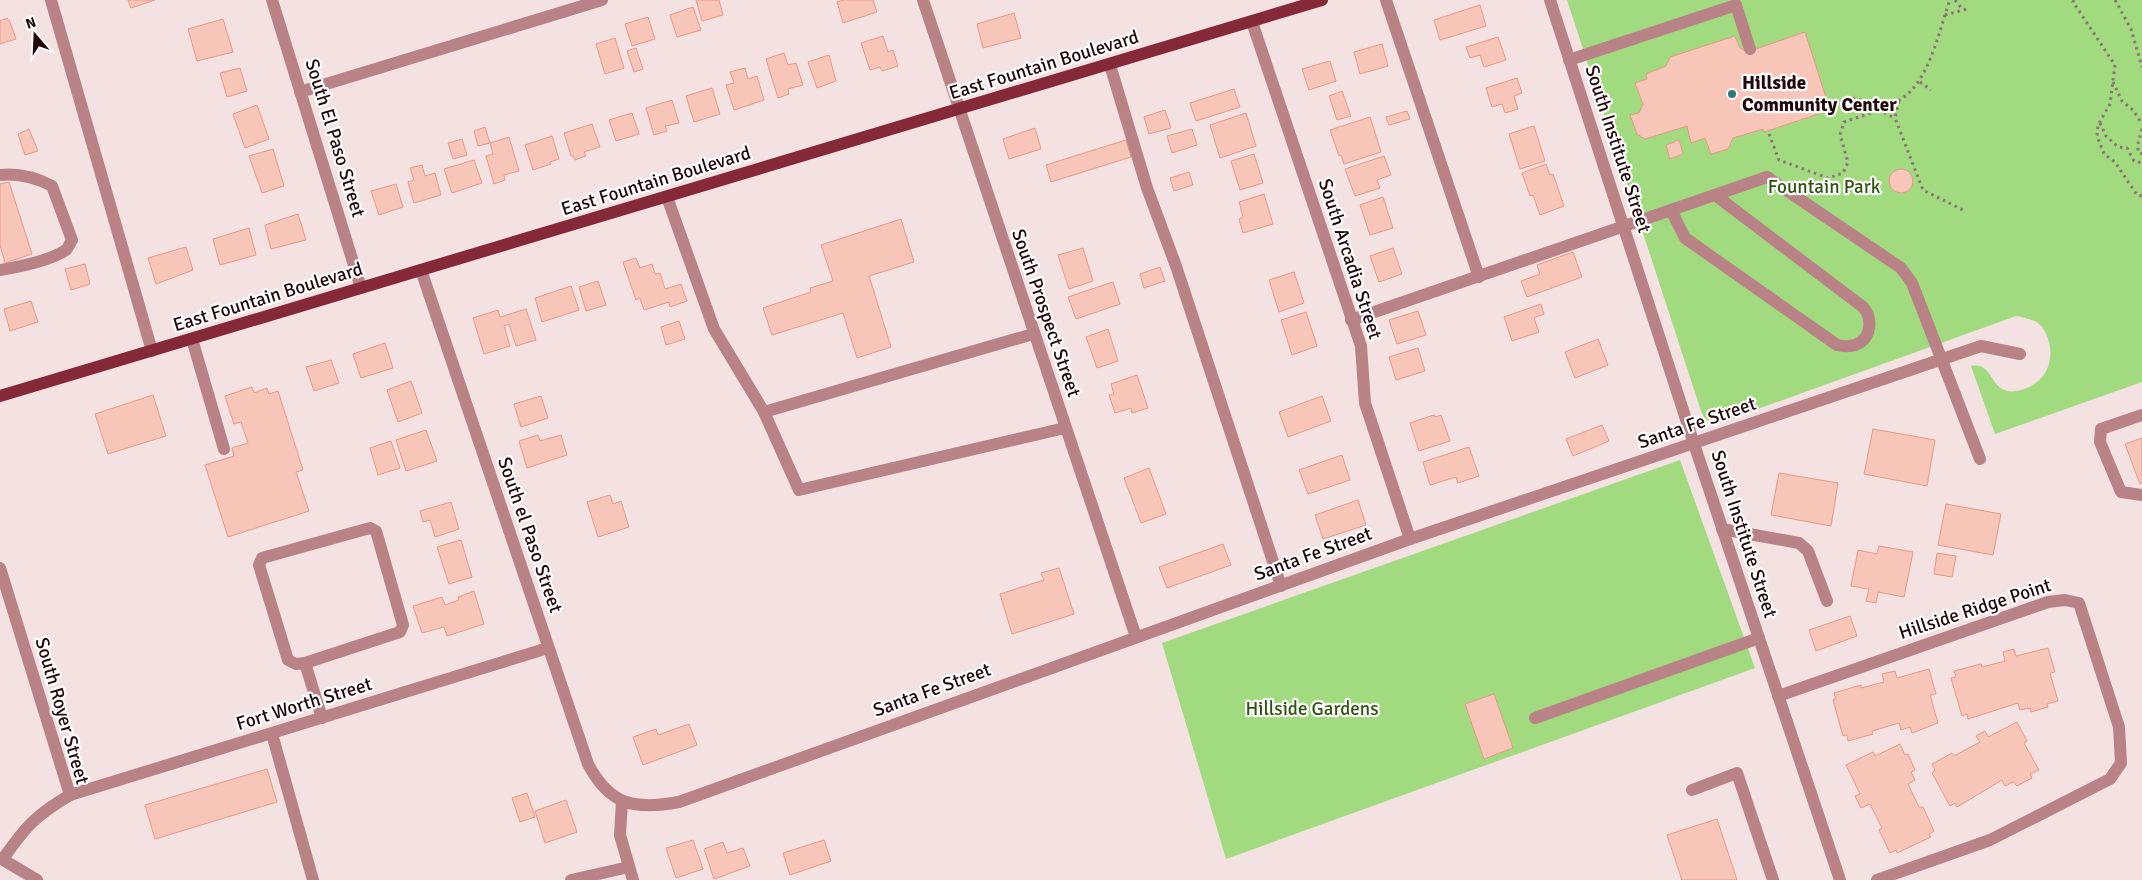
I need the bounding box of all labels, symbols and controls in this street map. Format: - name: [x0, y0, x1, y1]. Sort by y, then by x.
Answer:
- north arrow: [10, 10, 60, 60]
- text: N: [24, 14, 38, 33]
- street label: East Fountain Boulevard: [946, 25, 1142, 105]
- street label: South El Paso Street: [299, 56, 371, 220]
- street label: South Institute Street: [1580, 62, 1657, 236]
- place label: Hillside Community Center: [1742, 71, 1897, 117]
- marker: Hillside Community Center: [1726, 88, 1738, 100]
- street label: East Fountain Boulevard: [558, 141, 754, 221]
- park label: Fountain Park: [1768, 175, 1881, 199]
- street label: South Arcadia Street: [1313, 176, 1387, 343]
- street label: South Prospect Street: [1006, 226, 1086, 401]
- street label: East Fountain Boulevard: [170, 257, 366, 337]
- street label: Santa Fe Street: [1635, 391, 1760, 454]
- street label: South Institute Street: [1706, 447, 1783, 621]
- street label: South el Paso Street: [492, 454, 568, 616]
- street label: Santa Fe Street: [1251, 521, 1375, 586]
- street label: Hillside Ridge Point: [1896, 573, 2055, 645]
- street label: South Royer Street: [30, 635, 95, 787]
- street label: Santa Fe Street: [870, 657, 994, 722]
- street label: Fort Worth Street: [233, 672, 375, 736]
- park label: Hillside Gardens: [1245, 697, 1379, 721]

